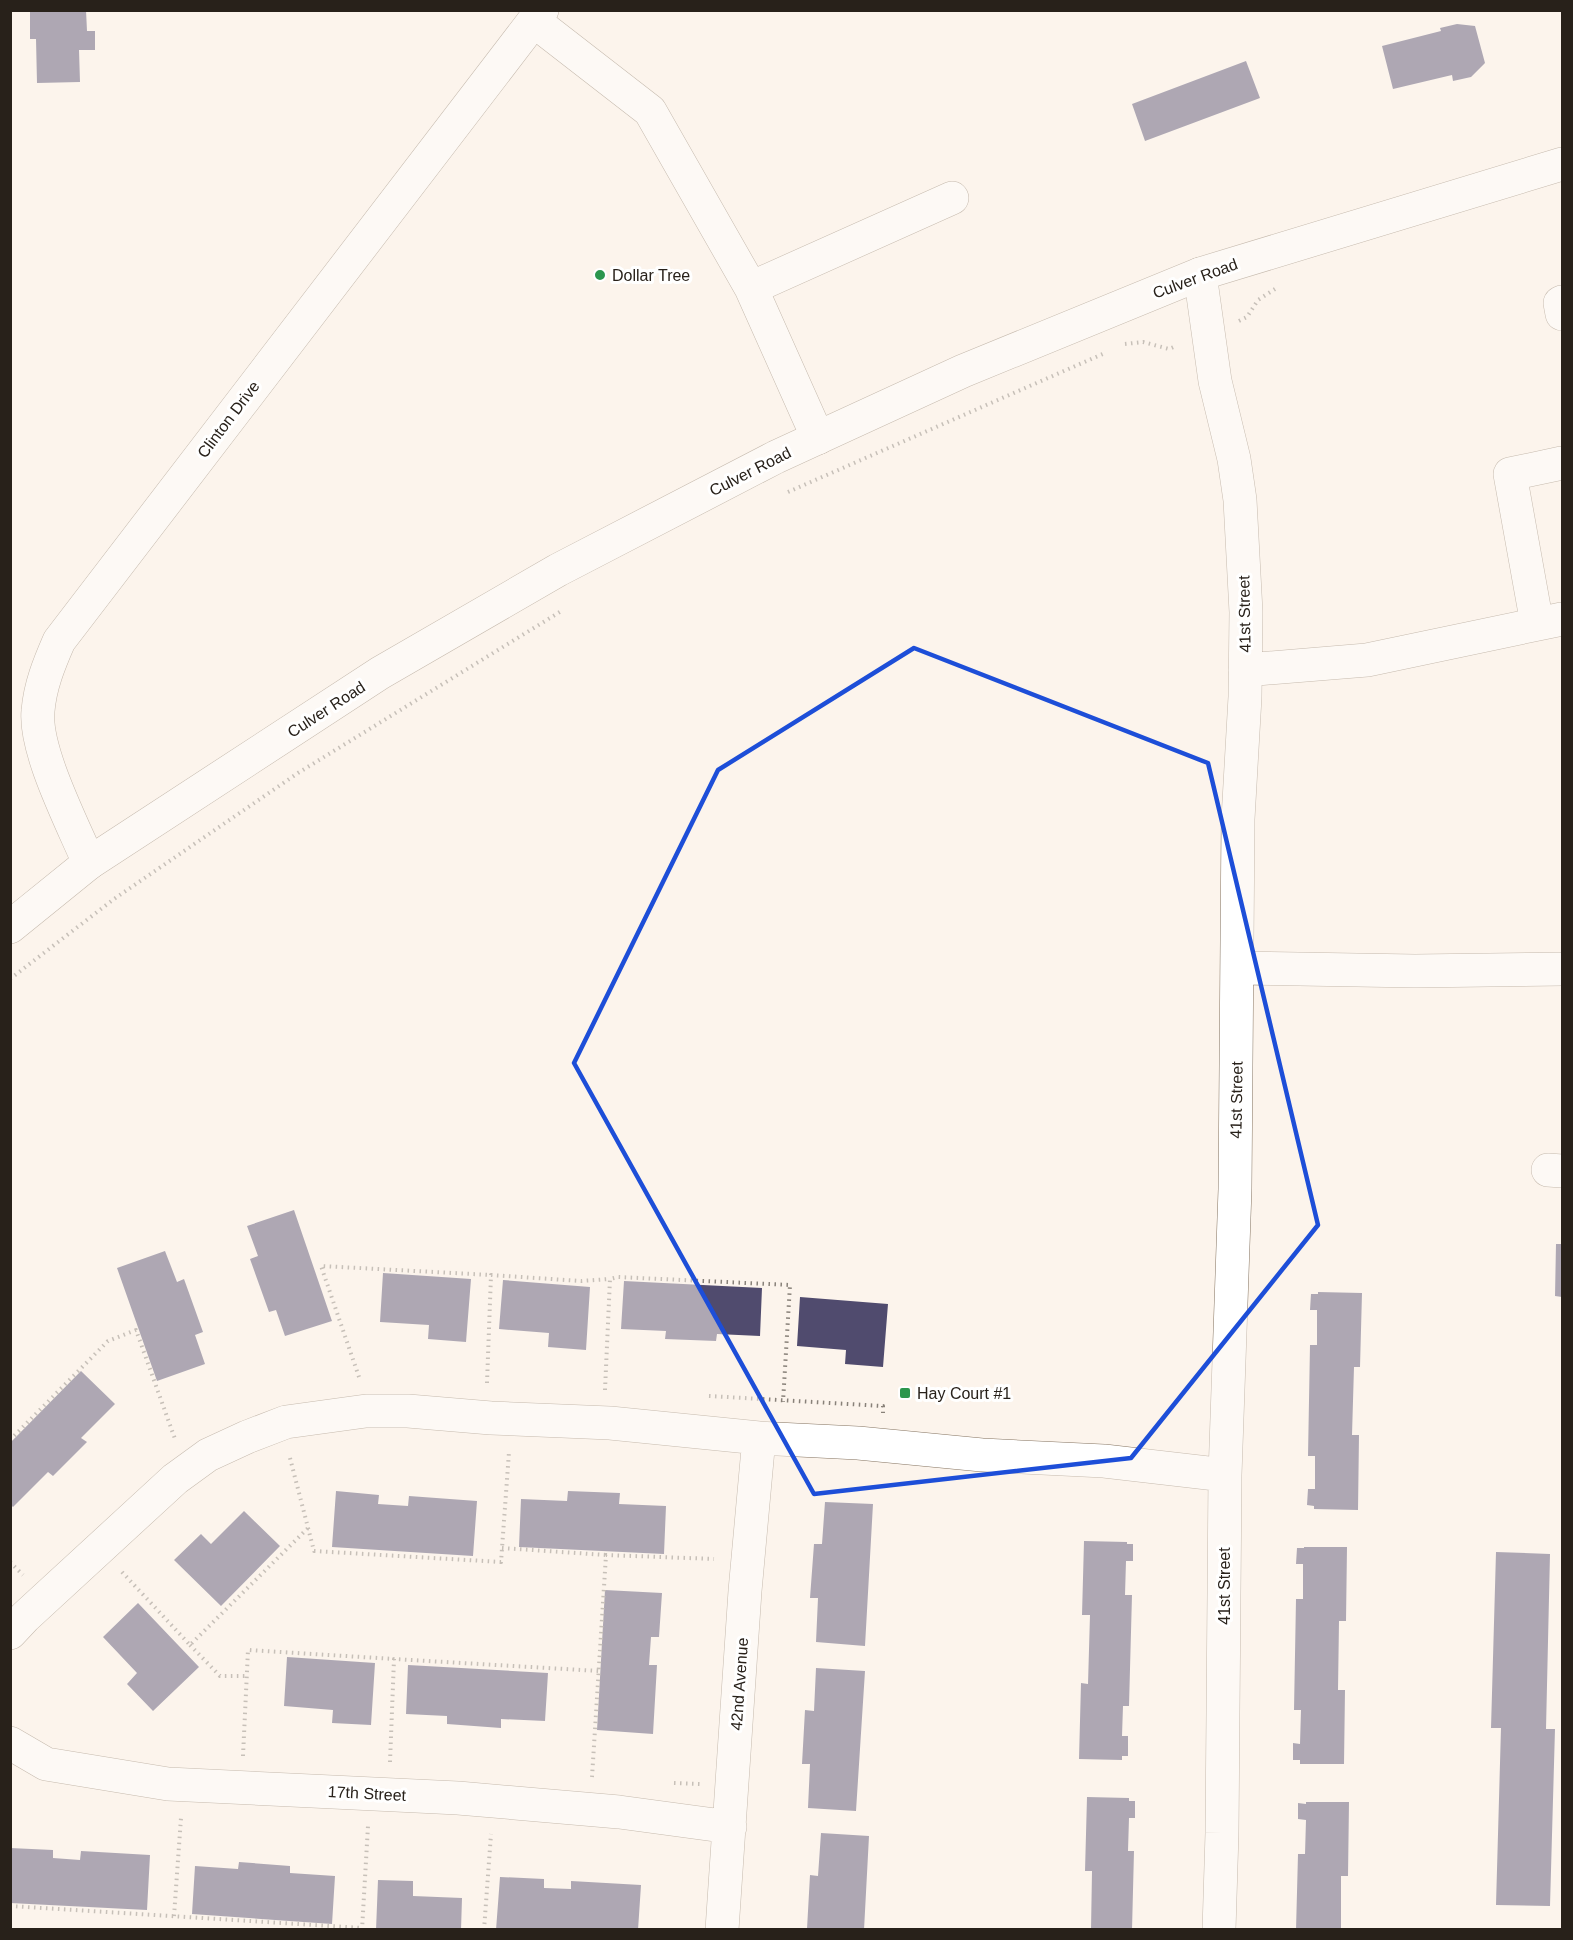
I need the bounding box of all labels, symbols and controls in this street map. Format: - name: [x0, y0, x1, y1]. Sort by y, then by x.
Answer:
- street label: Culver Road: [1150, 255, 1240, 302]
- place label: Dollar Tree: [612, 267, 690, 284]
- marker: Dollar Tree: [593, 268, 607, 282]
- street label: Clinton Drive: [194, 378, 263, 461]
- street label: Culver Road: [707, 444, 794, 499]
- street label: 41st Street: [1235, 575, 1254, 653]
- street label: Culver Road: [284, 678, 368, 741]
- street label: 41st Street: [1227, 1061, 1246, 1139]
- place label: Hay Court #1: [917, 1385, 1011, 1402]
- marker: Hay Court #1: [898, 1386, 912, 1400]
- street label: 41st Street: [1216, 1547, 1233, 1625]
- street label: 42nd Avenue: [728, 1637, 751, 1731]
- street label: 17th Street: [327, 1783, 407, 1804]

